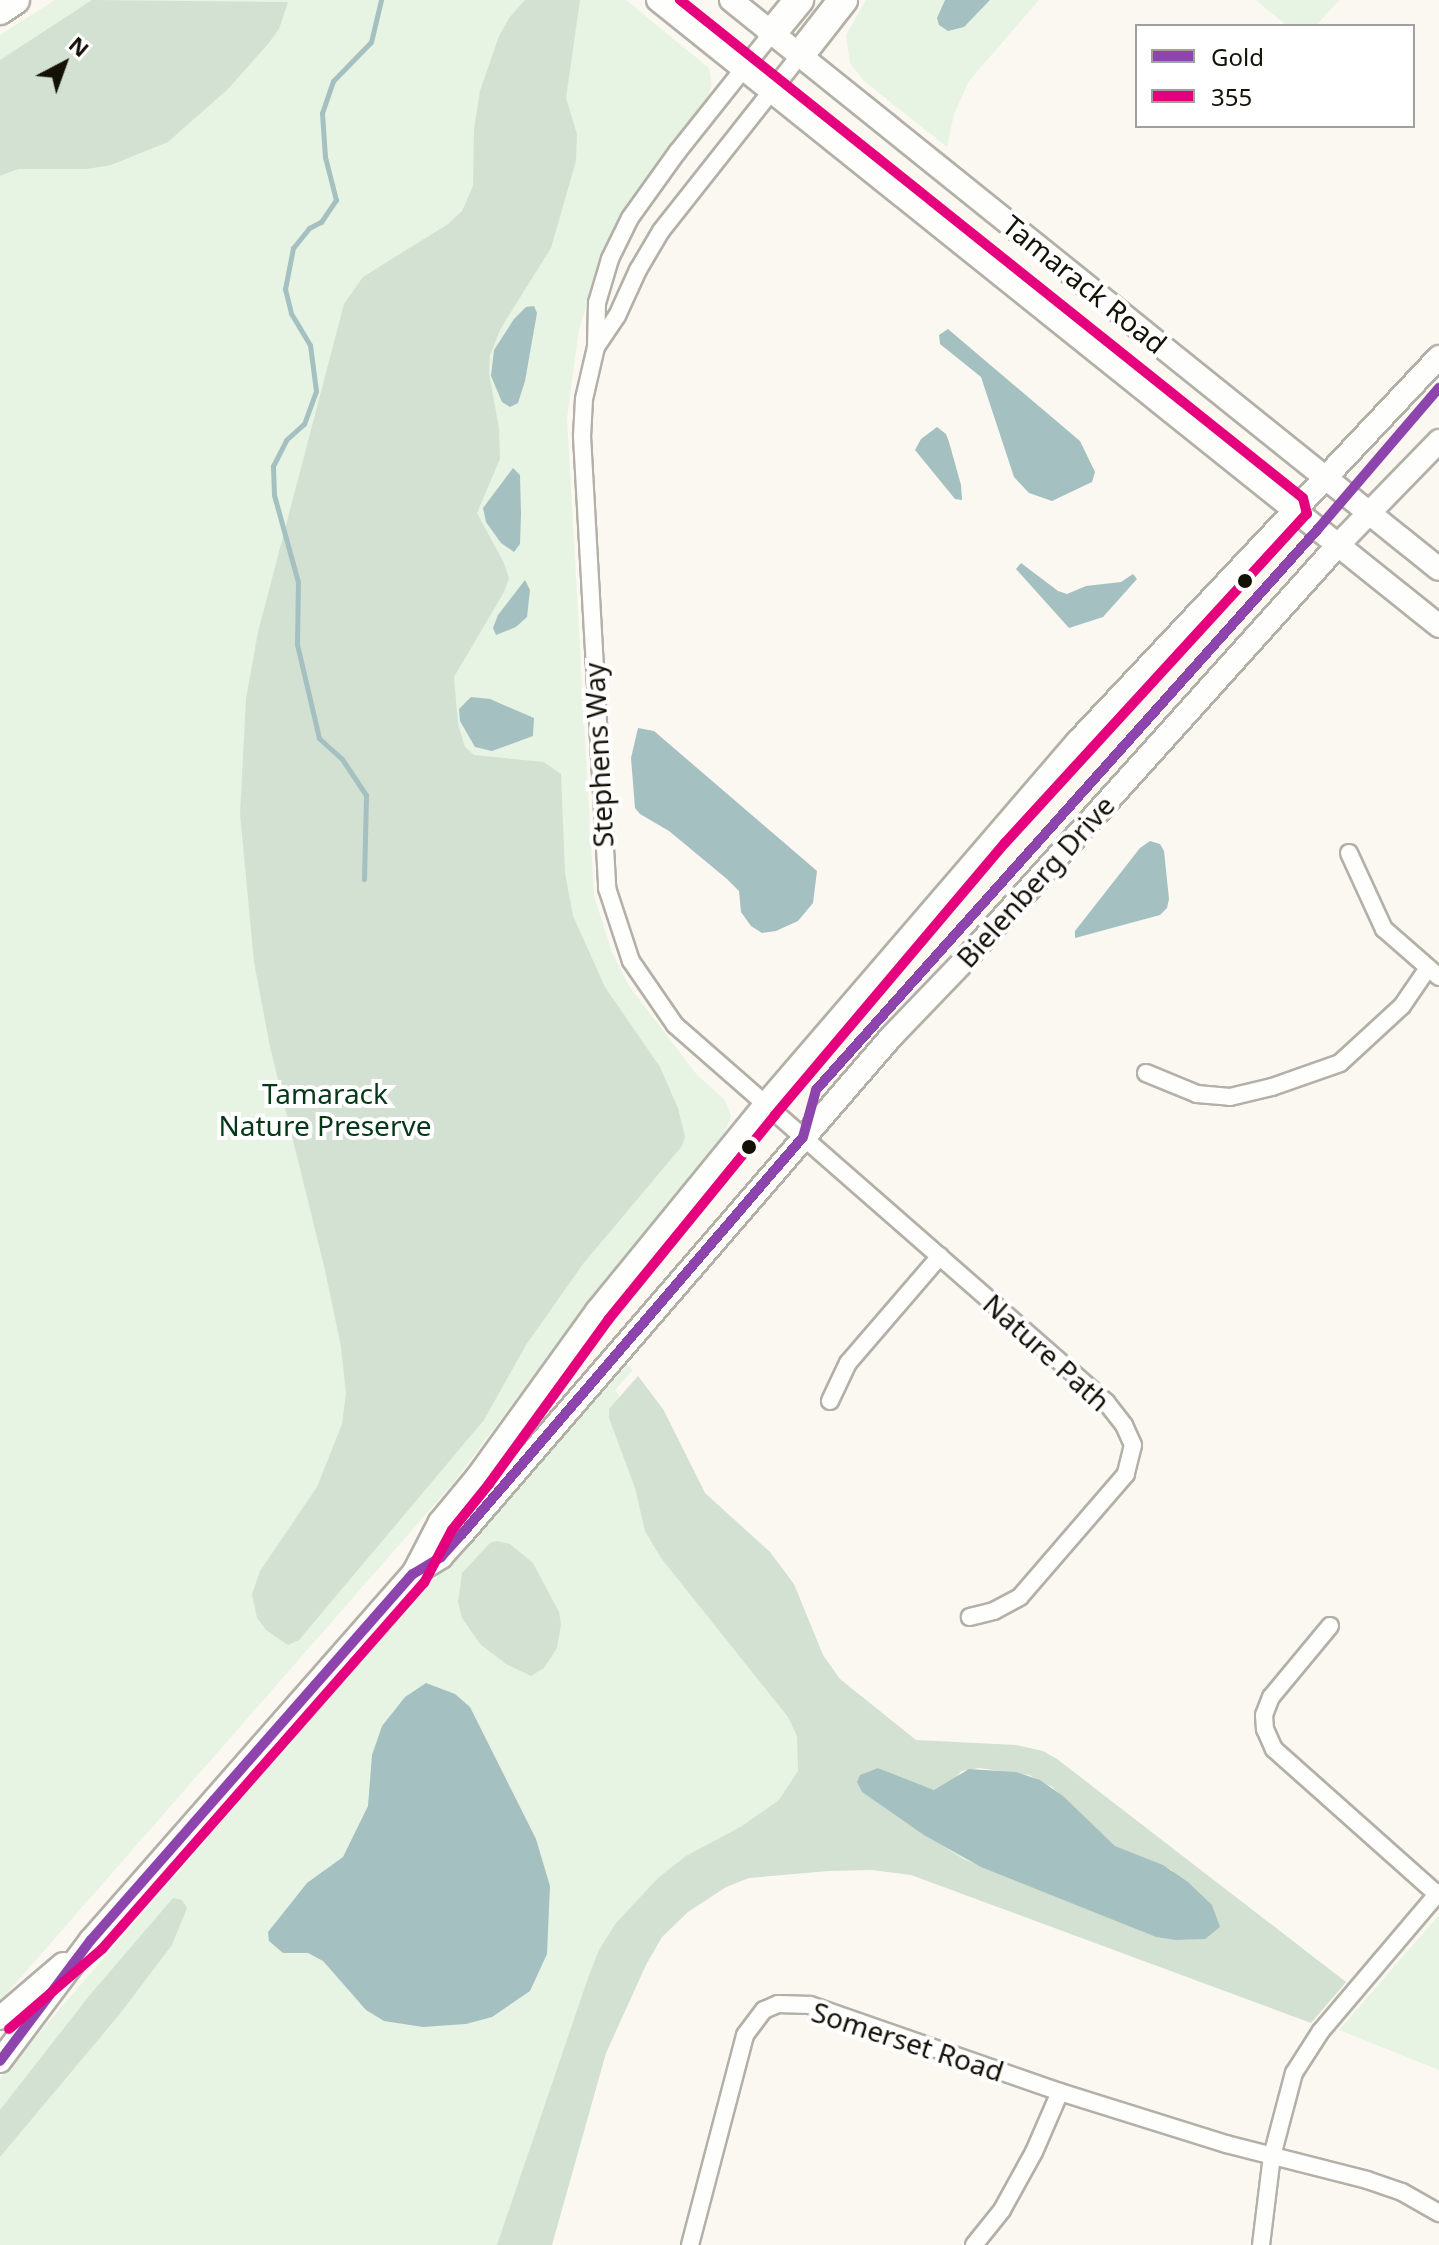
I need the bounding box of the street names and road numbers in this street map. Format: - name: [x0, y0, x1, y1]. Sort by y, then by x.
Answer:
- street label: Tamarack Road: [996, 208, 1174, 360]
- street label: Stephens Way: [576, 662, 620, 848]
- street label: Bielenberg Drive: [949, 788, 1121, 974]
- street label: Nature Path: [977, 1286, 1117, 1418]
- street label: Somerset Road: [808, 1994, 1008, 2088]

